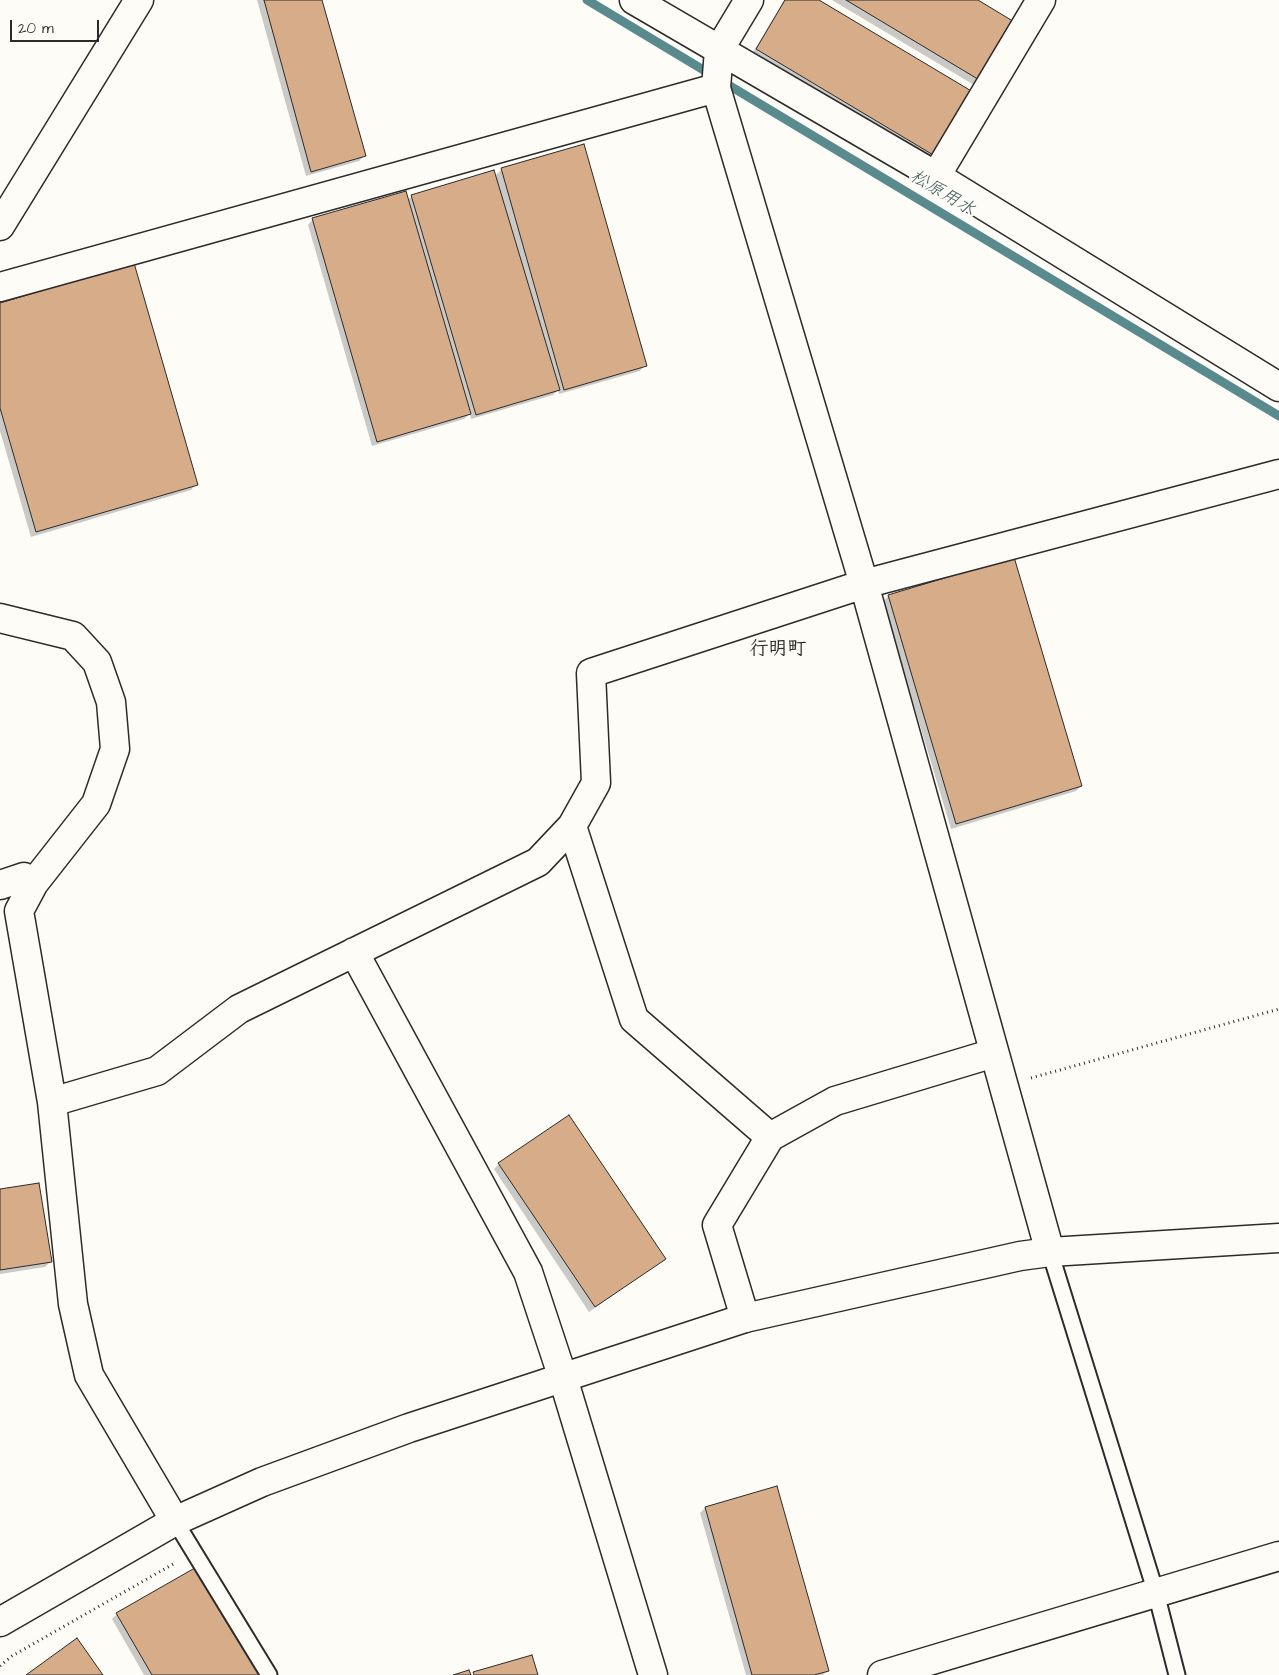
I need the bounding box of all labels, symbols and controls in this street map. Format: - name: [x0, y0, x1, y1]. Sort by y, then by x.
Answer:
- scale bar: [12, 10, 101, 42]
- text: 20 m: [18, 18, 54, 39]
- water label: 松原用水: [906, 166, 978, 222]
- district label: 行明町: [750, 639, 806, 661]

